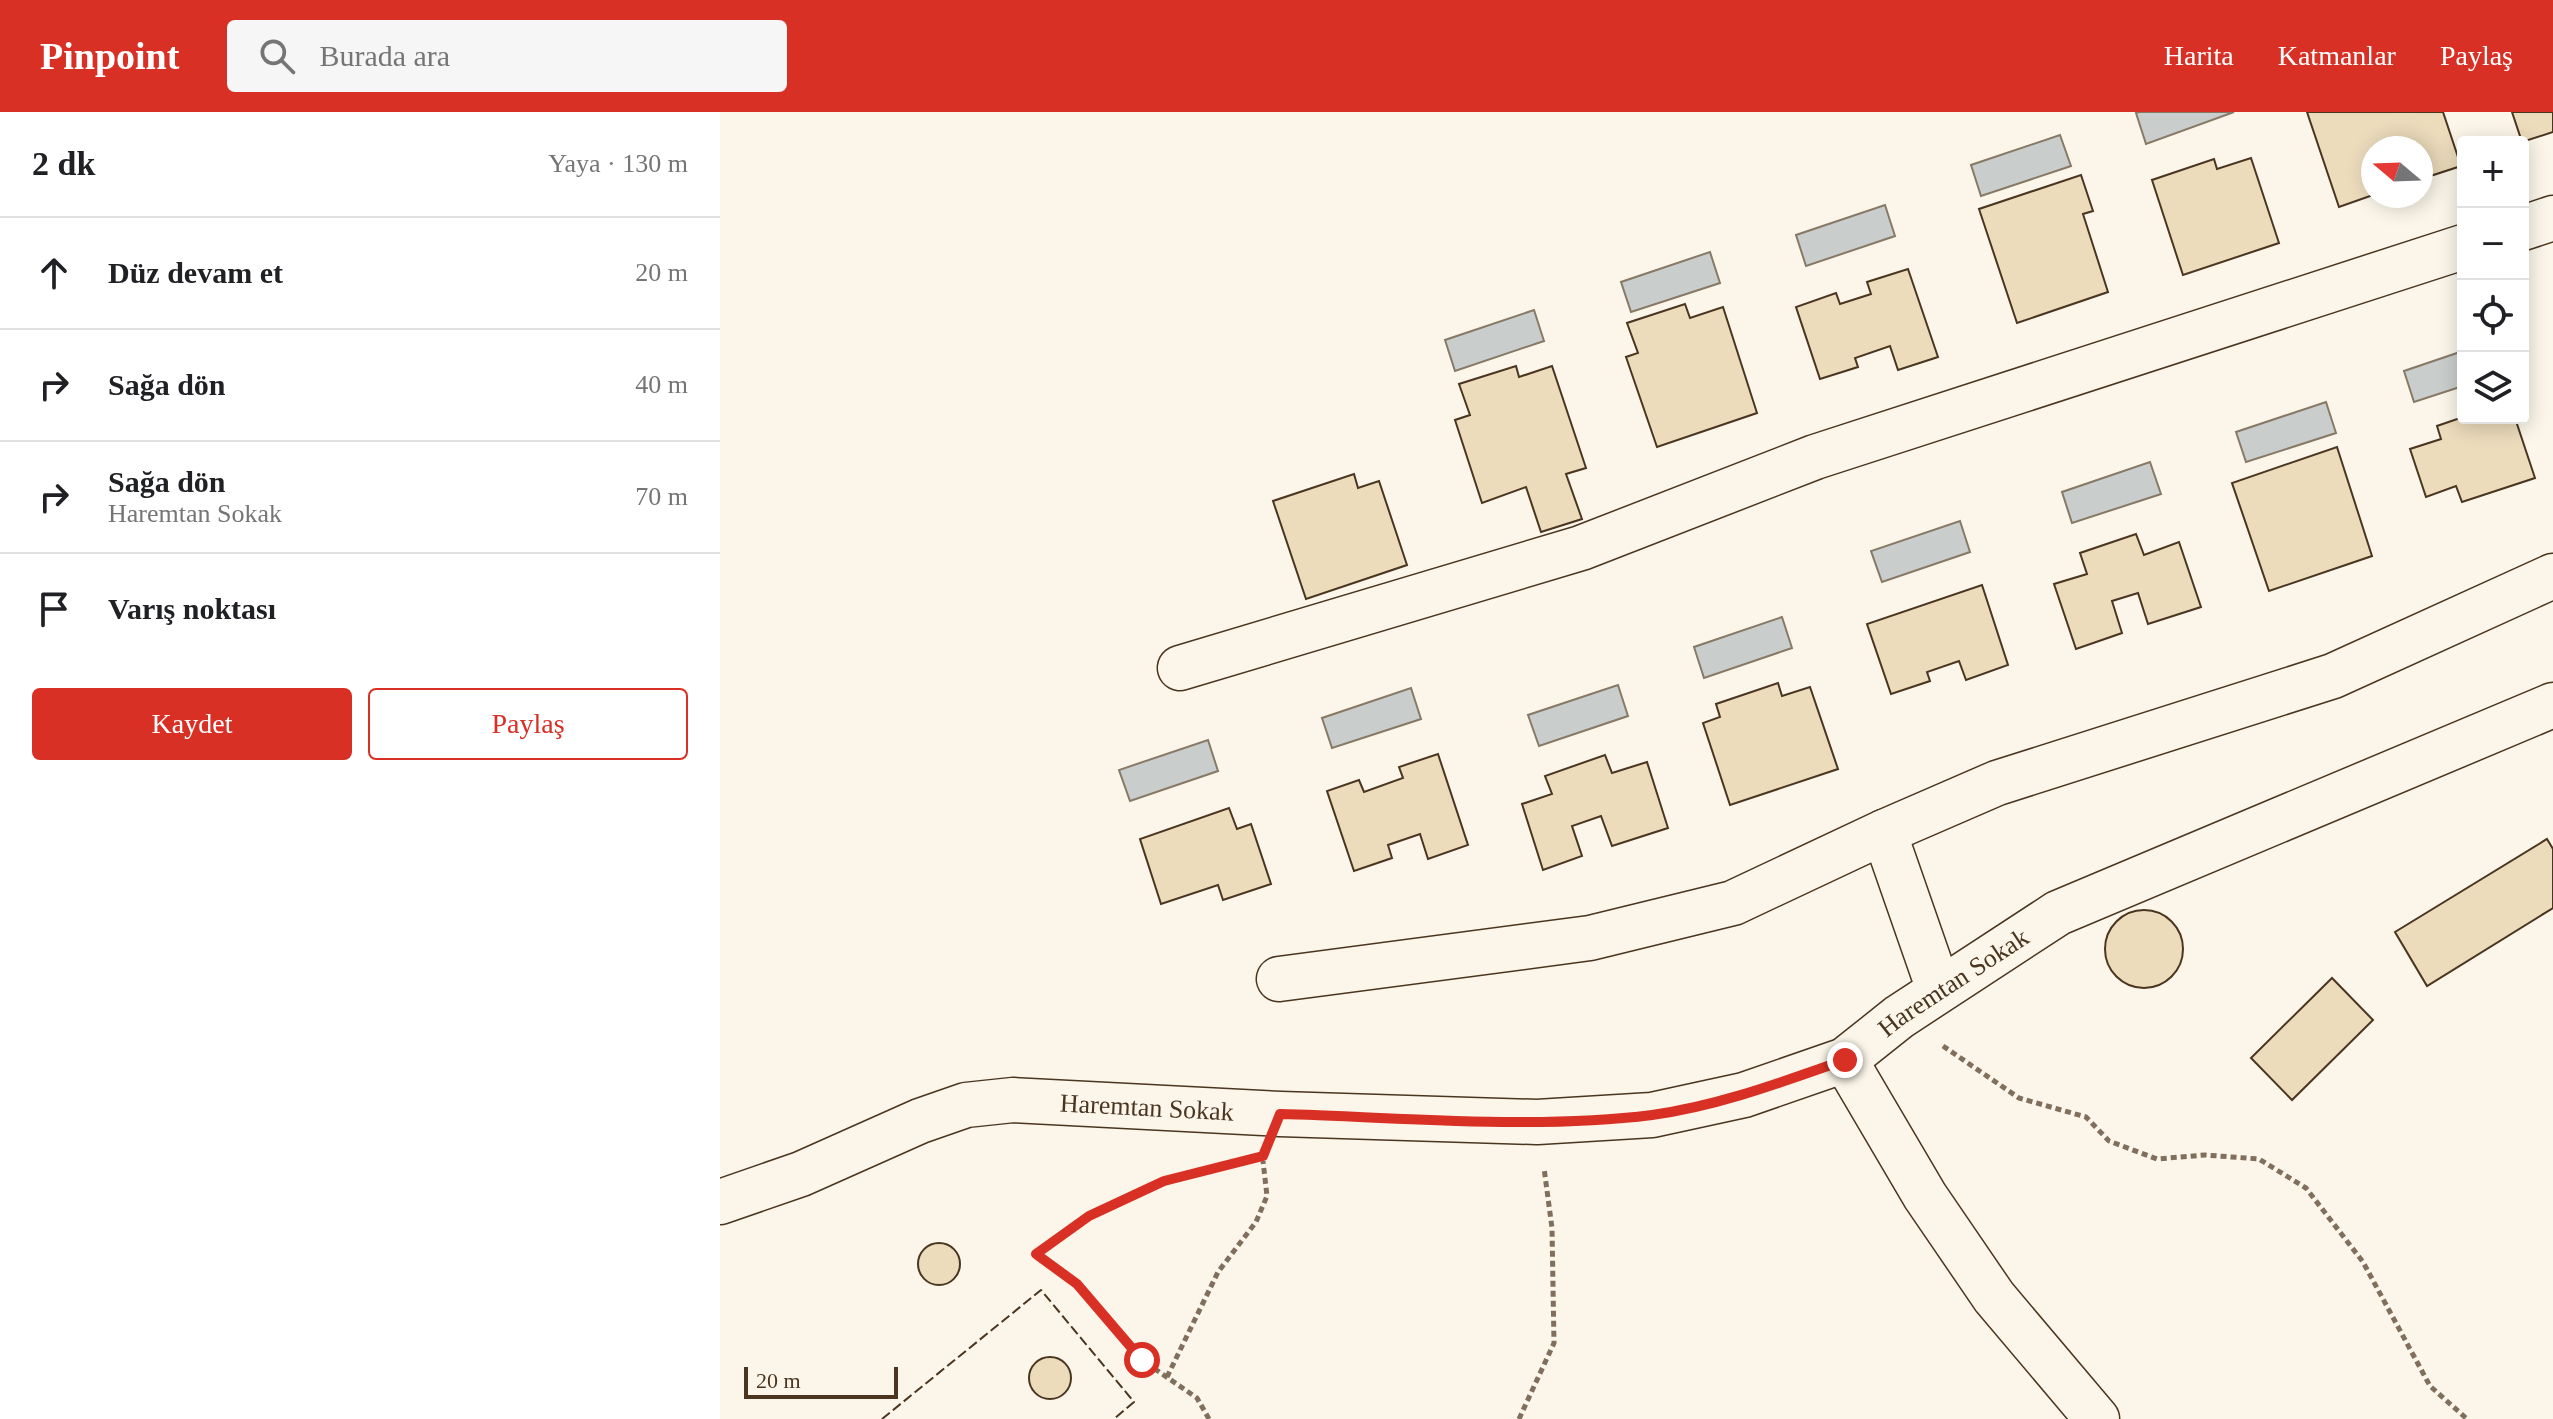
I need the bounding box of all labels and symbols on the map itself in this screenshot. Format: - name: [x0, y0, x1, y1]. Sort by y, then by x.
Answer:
- north arrow: [2361, 136, 2433, 208]
- street label: Haremtan Sokak: [1872, 922, 2034, 1043]
- route end: [1827, 1042, 1863, 1078]
- street label: Haremtan Sokak: [1059, 1088, 1235, 1127]
- route start: [1124, 1342, 1160, 1378]
- scale bar: [744, 1363, 898, 1399]

